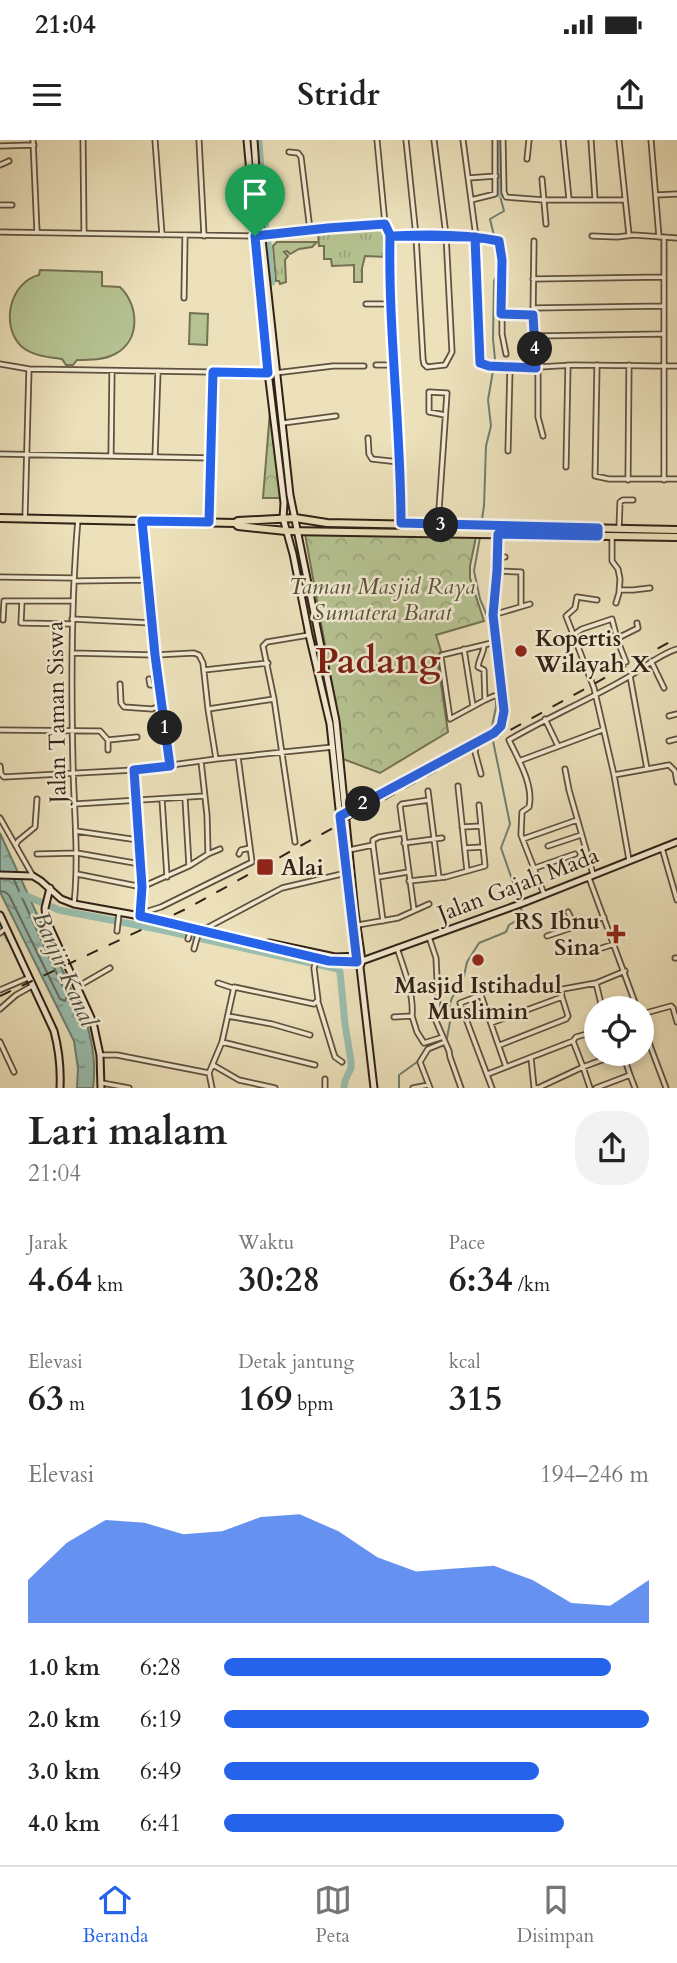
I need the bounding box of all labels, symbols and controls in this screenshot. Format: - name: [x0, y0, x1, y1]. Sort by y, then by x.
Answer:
- text: 21:04: [35, 7, 96, 42]
- text: Stridr: [297, 73, 380, 117]
- icon: menu: [28, 76, 66, 114]
- icon: share: [611, 76, 649, 114]
- pin: [225, 164, 285, 236]
- icon: arrive: [236, 175, 274, 213]
- pin: 4: [518, 332, 552, 367]
- text: 4: [530, 335, 539, 361]
- pin: 3: [424, 508, 458, 542]
- text: 3: [436, 511, 445, 537]
- park label: Taman Masjid Raya Sumatera Barat: [289, 571, 475, 628]
- street label: Jalan Taman Siswa: [39, 621, 74, 806]
- place label: Kopertis Wilayah X: [534, 623, 651, 680]
- district label: Padang: [315, 636, 441, 686]
- marker: Kopertis Wilayah X: [513, 643, 529, 659]
- pin: 1: [148, 710, 182, 746]
- text: 1: [160, 714, 169, 740]
- pin: 2: [346, 786, 380, 822]
- text: 2: [358, 790, 367, 816]
- street label: Jalan Gajah Mada: [431, 840, 603, 930]
- place label: Alai: [281, 852, 324, 883]
- marker: Alai: [255, 857, 275, 877]
- water label: Banjir Kanal: [24, 906, 105, 1034]
- place label: RS Ibnu Sina: [514, 906, 601, 963]
- marker: RS Ibnu Sina: [606, 924, 626, 944]
- marker: Masjid Istihadul Muslimin: [470, 952, 486, 968]
- place label: Masjid Istihadul Muslimin: [394, 970, 562, 1027]
- map controls: [584, 996, 654, 1066]
- button: locate: [584, 996, 654, 1066]
- text: Lari malam: [28, 1106, 227, 1158]
- button: share: [575, 1111, 649, 1185]
- text: 21:04: [28, 1158, 81, 1189]
- text: Jarak: [28, 1230, 68, 1256]
- text: Waktu: [238, 1230, 294, 1256]
- text: Pace: [449, 1230, 485, 1256]
- text: 4.64: [28, 1256, 92, 1304]
- text: 30:28: [238, 1256, 320, 1304]
- text: 6:34: [449, 1256, 513, 1304]
- text: km: [92, 1272, 123, 1298]
- text: /km: [513, 1272, 550, 1298]
- text: Elevasi: [28, 1349, 83, 1375]
- text: Detak jantung: [238, 1349, 354, 1375]
- text: kcal: [449, 1349, 481, 1375]
- text: 63: [28, 1375, 64, 1423]
- text: 169: [238, 1375, 292, 1423]
- text: 315: [449, 1375, 502, 1423]
- text: m: [64, 1391, 85, 1417]
- text: bpm: [292, 1391, 334, 1417]
- text: Elevasi: [28, 1459, 94, 1490]
- text: 194–246 m: [540, 1459, 649, 1490]
- text: 1.0 km: [28, 1652, 100, 1683]
- text: 6:28: [140, 1652, 181, 1683]
- text: 2.0 km: [28, 1704, 100, 1735]
- text: 6:19: [140, 1704, 181, 1735]
- text: 3.0 km: [28, 1756, 100, 1787]
- text: 6:49: [140, 1756, 181, 1787]
- text: 4.0 km: [28, 1808, 100, 1839]
- text: 6:41: [140, 1808, 181, 1839]
- tab: Beranda: [83, 1881, 148, 1949]
- tab: Peta: [314, 1881, 352, 1949]
- tab: Disimpan: [517, 1881, 594, 1949]

